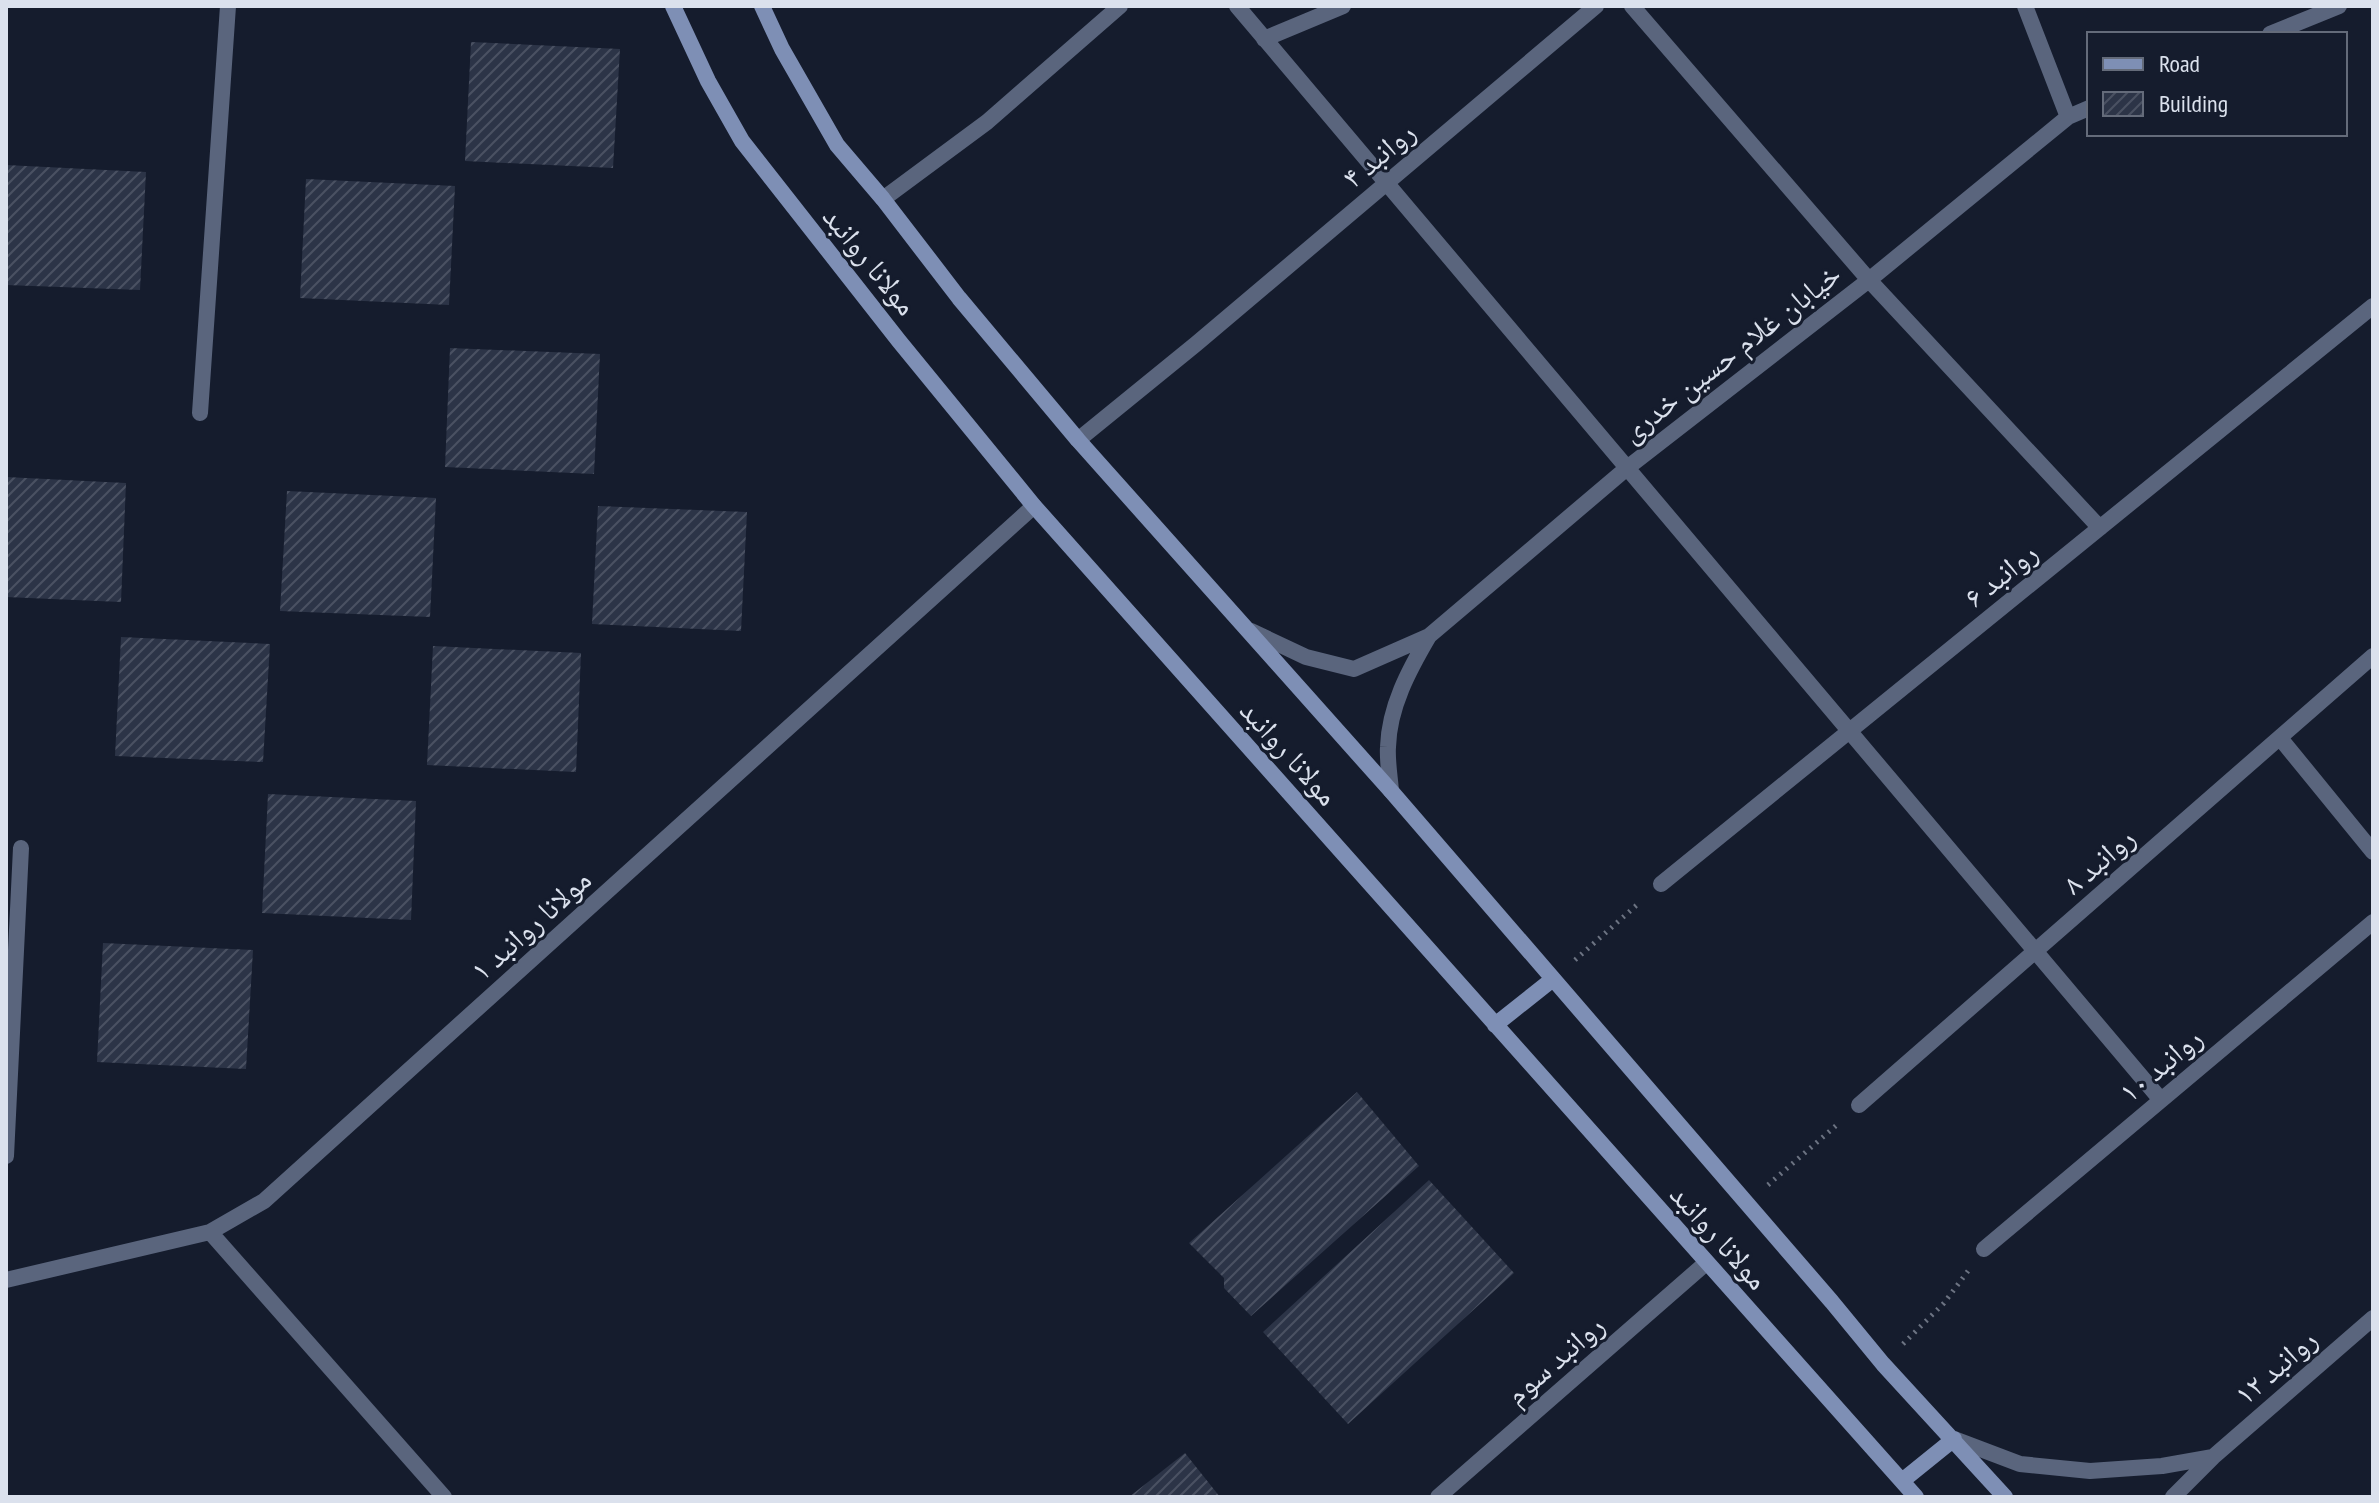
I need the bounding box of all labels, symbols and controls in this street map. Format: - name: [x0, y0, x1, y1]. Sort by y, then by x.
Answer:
- legend: [2087, 32, 2347, 136]
- text: Road: [2159, 48, 2200, 79]
- text: Building: [2159, 88, 2228, 119]
- street label: روانبد ۴: [1333, 112, 1423, 196]
- street label: مولانا روانبد: [815, 197, 927, 323]
- street label: خیابان غلام حسین خدری: [1612, 254, 1849, 451]
- street label: روانبد ۶: [1955, 532, 2045, 616]
- street label: مولانا روانبد: [1232, 691, 1348, 813]
- street label: روانبد ۸: [2054, 818, 2142, 902]
- street label: مولانا روانبد ۱: [461, 860, 599, 988]
- street label: روانبد ۱۰: [2110, 1018, 2210, 1110]
- street label: مولانا روانبد: [1662, 1175, 1778, 1297]
- street label: روانبد سوم: [1496, 1305, 1612, 1413]
- street label: روانبد ۱۲: [2225, 1319, 2325, 1413]

